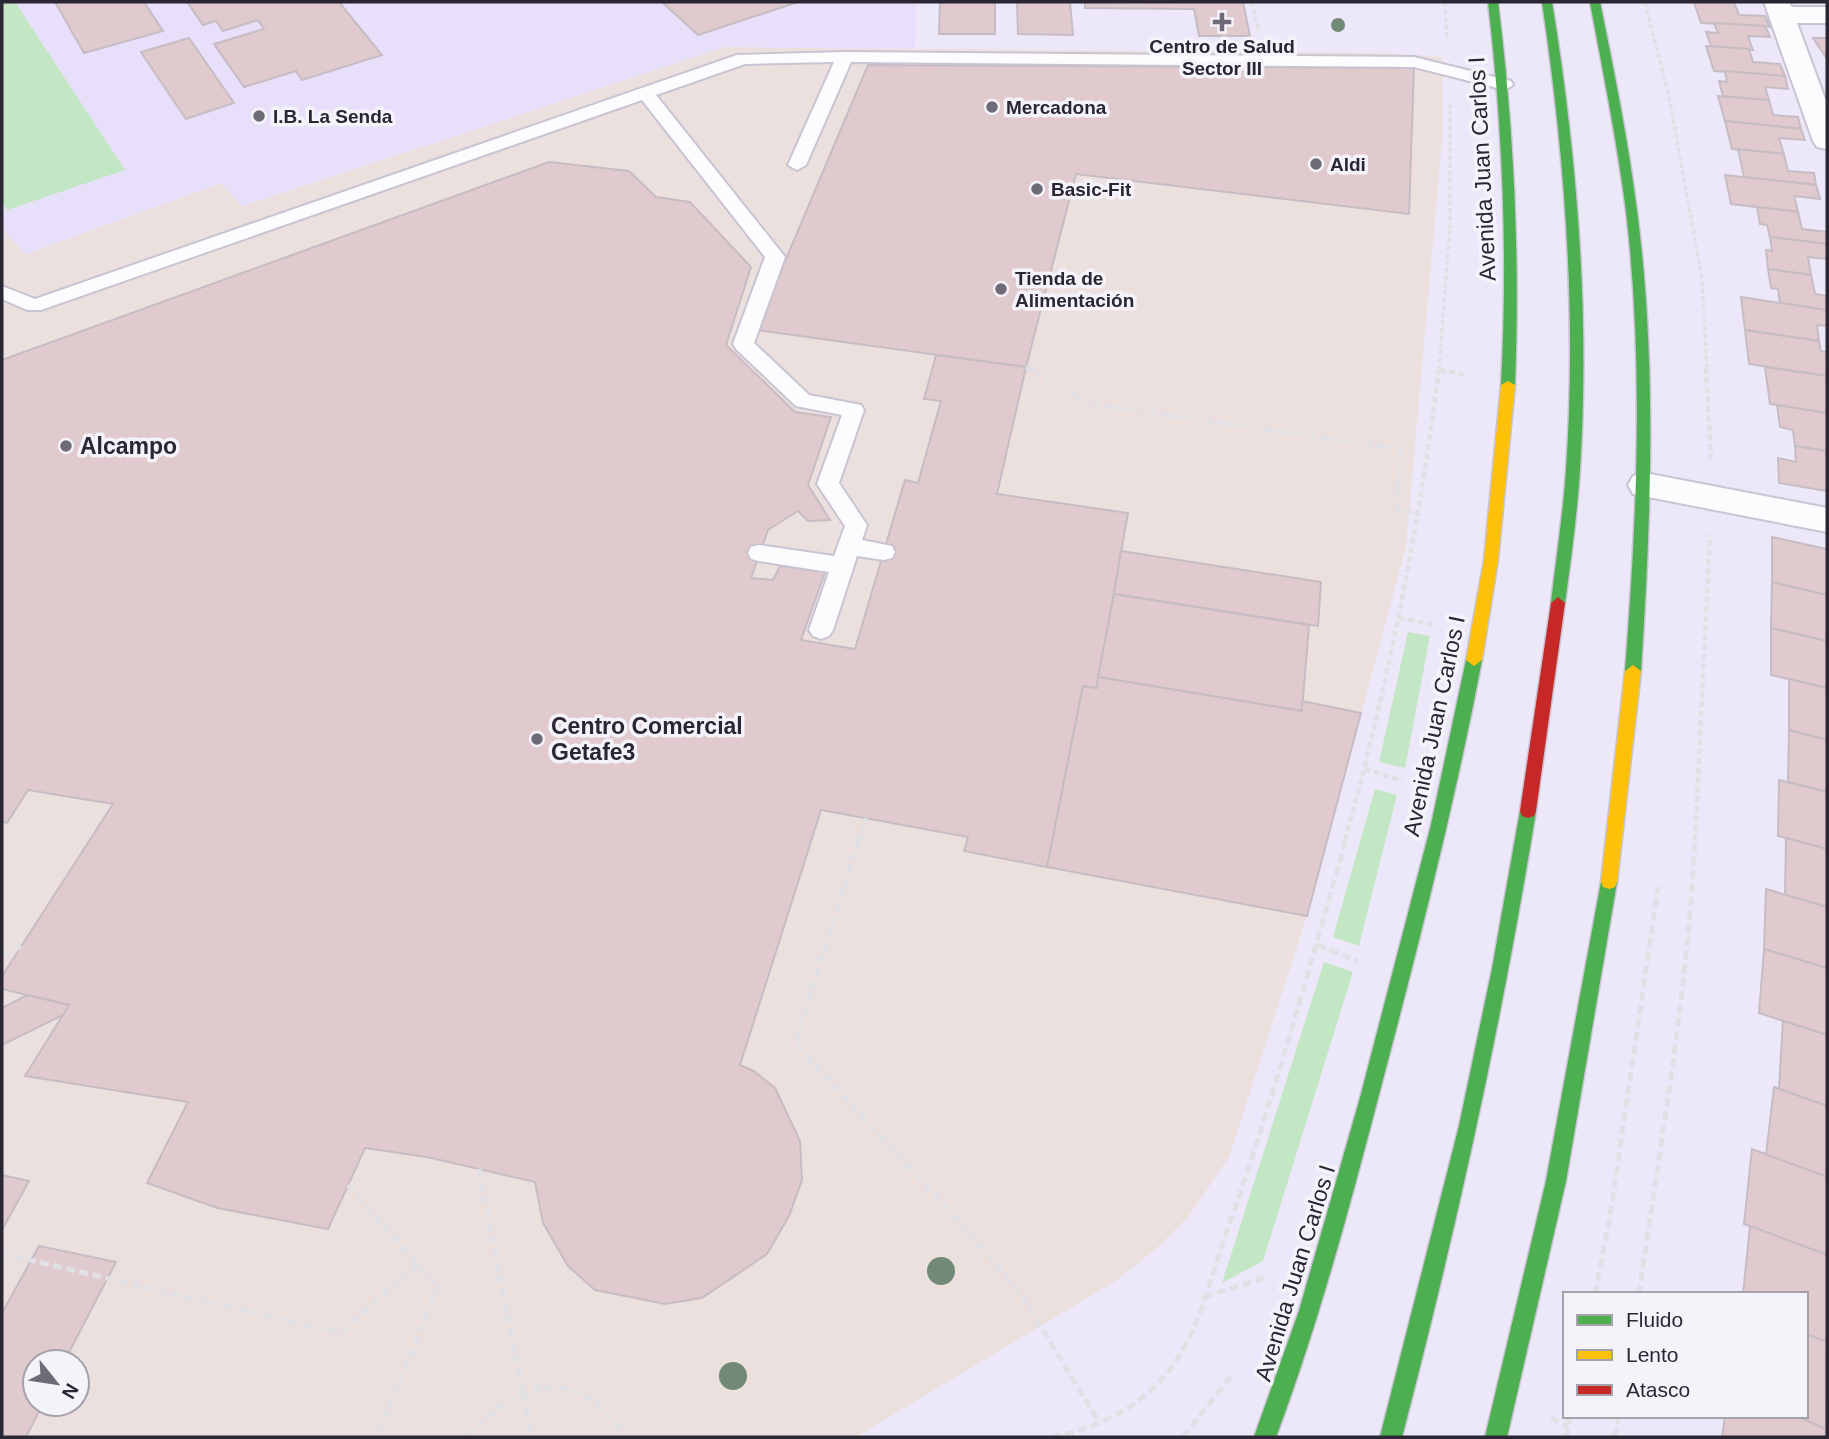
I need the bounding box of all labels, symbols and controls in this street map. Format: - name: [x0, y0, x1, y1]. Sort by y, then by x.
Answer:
- marker: Centro de Salud Sector III: [1212, 12, 1232, 32]
- place label: Centro de Salud Sector III: [1149, 36, 1295, 79]
- street label: Avenida Juan Carlos I: [1463, 56, 1501, 282]
- place label: Mercadona: [1006, 97, 1107, 118]
- marker: Mercadona: [984, 99, 1000, 115]
- place label: I.B. La Senda: [273, 106, 393, 127]
- marker: I.B. La Senda: [251, 108, 267, 124]
- place label: Aldi: [1330, 154, 1366, 175]
- marker: Aldi: [1308, 156, 1324, 172]
- place label: Basic-Fit: [1051, 179, 1132, 200]
- marker: Basic-Fit: [1029, 181, 1045, 197]
- place label: Tienda de Alimentación: [1015, 268, 1134, 311]
- marker: Tienda de Alimentación: [993, 281, 1009, 297]
- place label: Alcampo: [80, 433, 177, 459]
- marker: Alcampo: [58, 438, 74, 454]
- street label: Avenida Juan Carlos I: [1398, 613, 1470, 839]
- place label: Centro Comercial Getafe3: [551, 713, 743, 765]
- marker: Centro Comercial Getafe3: [529, 731, 545, 747]
- street label: Avenida Juan Carlos I: [1250, 1162, 1340, 1384]
- legend: [1563, 1292, 1808, 1418]
- text: Fluido: [1626, 1308, 1683, 1331]
- text: Lento: [1626, 1343, 1679, 1366]
- north arrow: [21, 1348, 91, 1418]
- text: Atasco: [1626, 1378, 1690, 1401]
- text: N: [58, 1380, 83, 1402]

